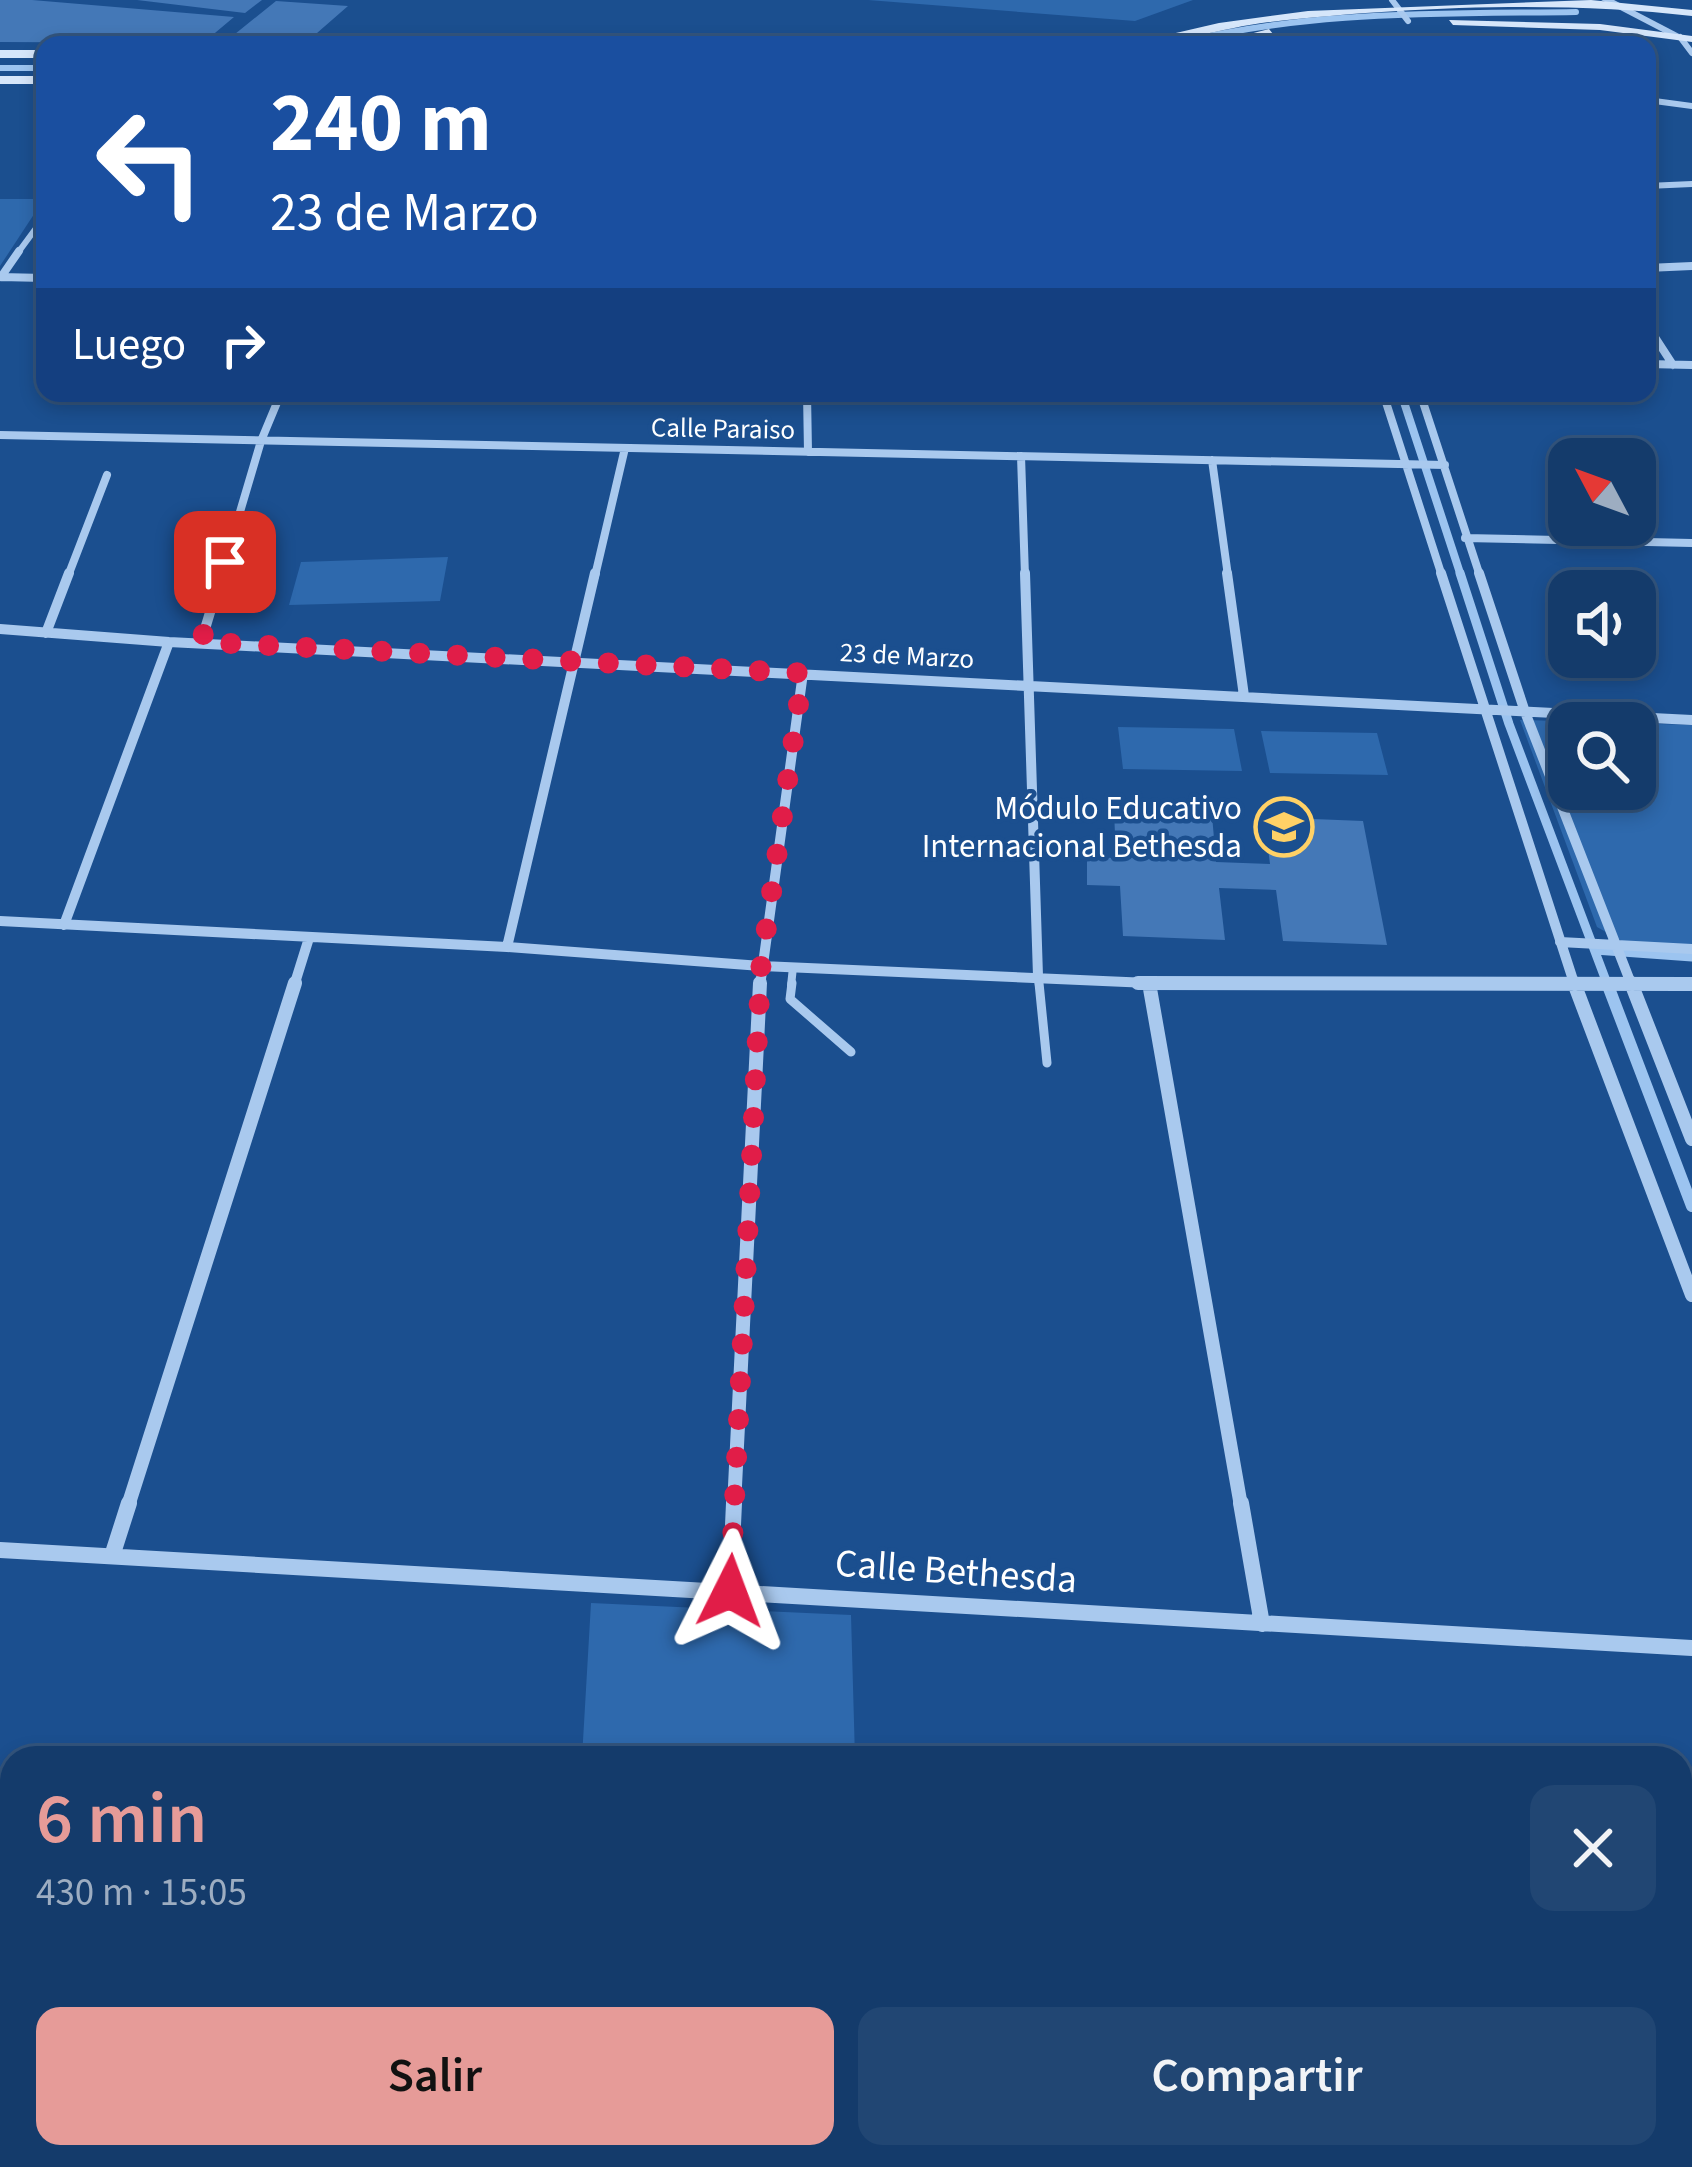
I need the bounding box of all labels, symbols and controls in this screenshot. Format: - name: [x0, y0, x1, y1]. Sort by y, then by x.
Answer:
- text: 240 m: [270, 64, 492, 184]
- icon: left: [72, 84, 228, 240]
- text: 23 de Marzo: [270, 175, 539, 252]
- icon: right: [210, 312, 276, 378]
- text: Luego: [72, 313, 186, 377]
- street label: Calle Paraiso: [651, 408, 795, 450]
- north arrow: [1548, 438, 1656, 546]
- map controls: [1548, 438, 1656, 810]
- pin: [174, 511, 276, 613]
- icon: arrive: [192, 529, 258, 595]
- button: sound: [1548, 570, 1656, 678]
- street label: 23 de Marzo: [839, 633, 975, 679]
- button: search: [1548, 702, 1656, 810]
- place label: Módulo Educativo Internacional Bethesda: [922, 785, 1242, 870]
- school or university icon: Módulo Educativo Internacional Bethesda: [1253, 796, 1315, 858]
- position arrow: [667, 1528, 793, 1654]
- street label: Calle Bethesda: [833, 1536, 1079, 1608]
- text: 6 min: [36, 1768, 207, 1871]
- button: close: [1530, 1785, 1656, 1911]
- text: 430 m · 15:05: [36, 1865, 247, 1921]
- button: Salir: [36, 2007, 834, 2145]
- button: Compartir: [858, 2007, 1656, 2145]

